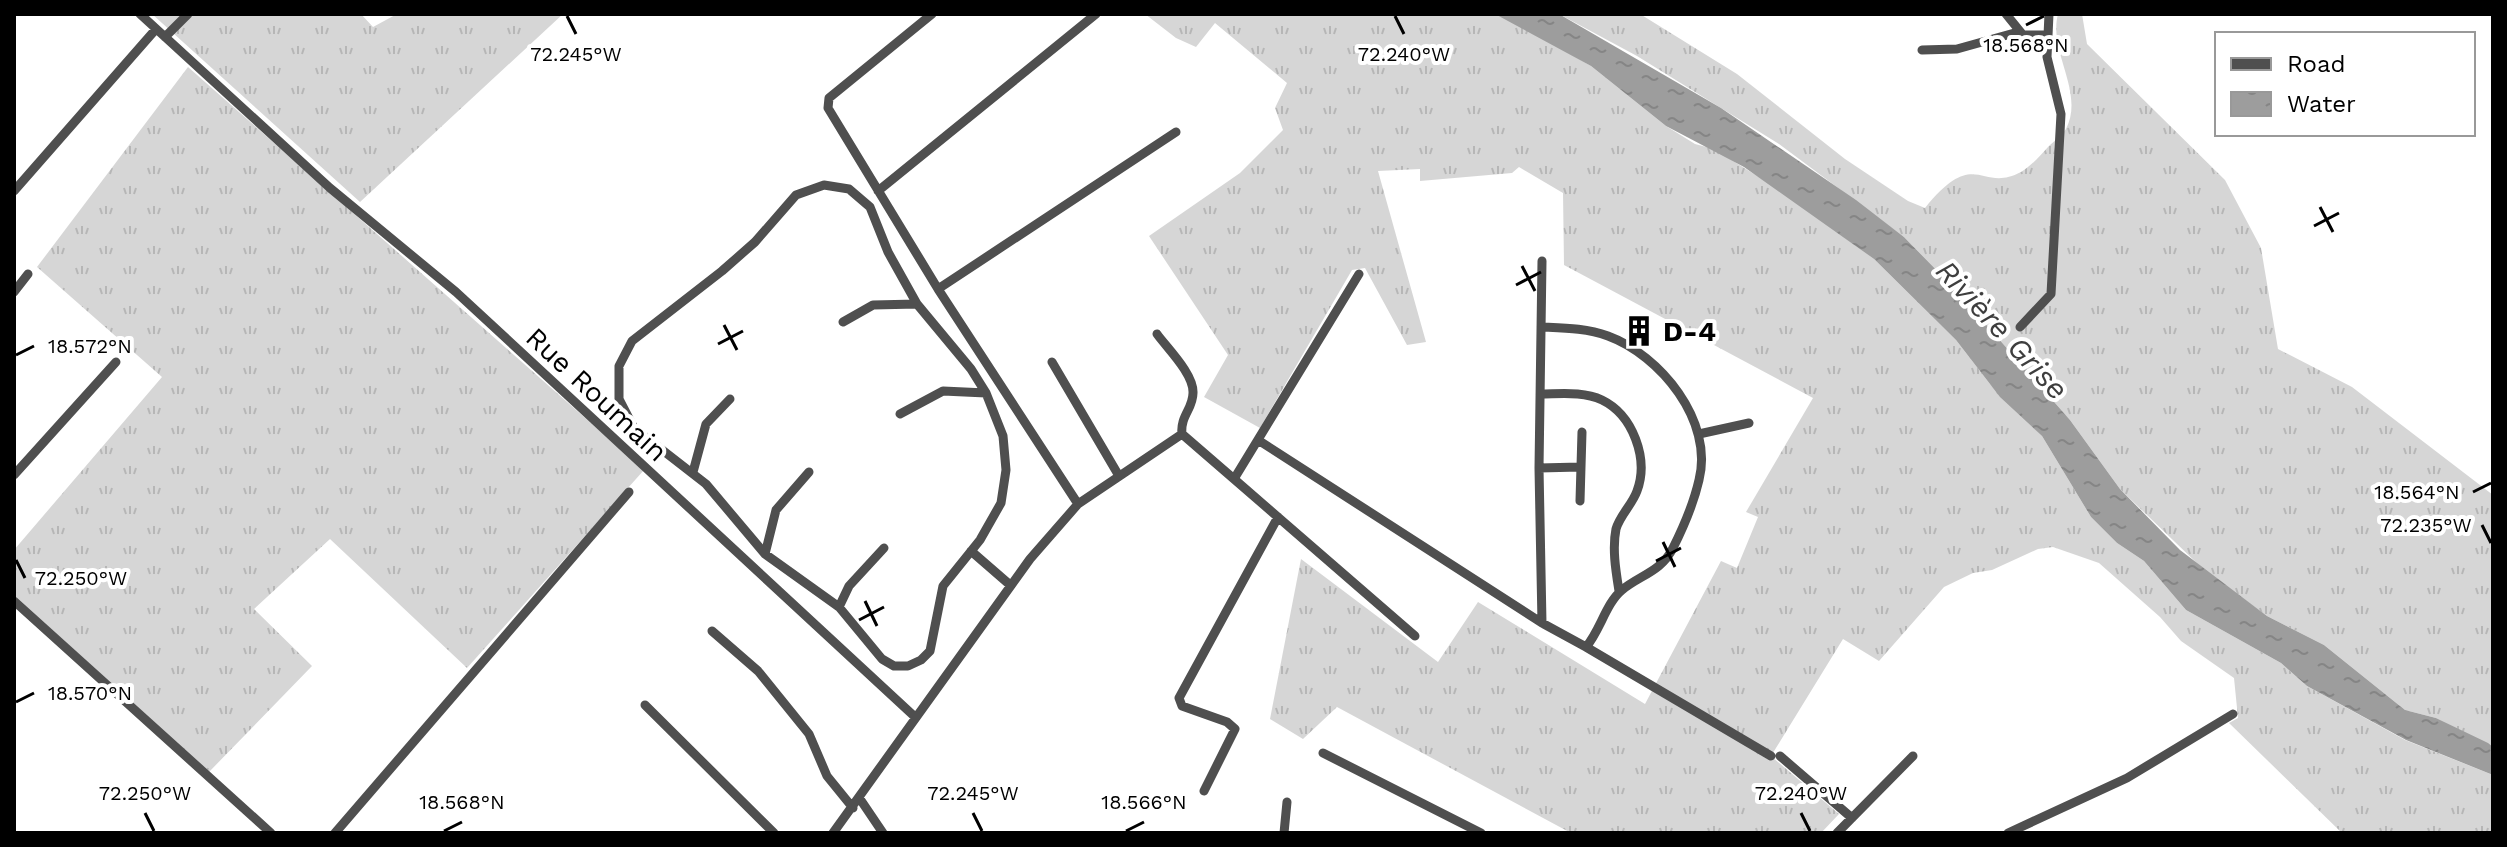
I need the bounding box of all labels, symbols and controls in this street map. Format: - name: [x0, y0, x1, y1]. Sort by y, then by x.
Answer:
- legend: [2215, 32, 2475, 136]
- text: 18.568°N: [1983, 33, 2069, 57]
- text: 72.245°W: [530, 42, 622, 66]
- text: 72.240°W: [1358, 42, 1450, 66]
- text: Road: [2287, 50, 2346, 78]
- text: Water: [2287, 90, 2356, 118]
- water label: Rivière Grise: [1929, 253, 2076, 407]
- building icon: D-4: [1622, 314, 1656, 348]
- place label: D-4: [1663, 315, 1716, 348]
- street label: Rue Roumain: [519, 321, 674, 468]
- text: 18.572°N: [48, 334, 132, 358]
- text: 18.564°N: [2374, 480, 2460, 504]
- text: 72.235°W: [2380, 513, 2472, 537]
- text: 72.250°W: [35, 566, 127, 590]
- text: 18.570°N: [48, 681, 132, 705]
- text: 72.250°W: [99, 781, 191, 805]
- text: 72.245°W: [927, 781, 1019, 805]
- text: 72.240°W: [1755, 781, 1847, 805]
- text: 18.568°N: [419, 790, 505, 814]
- text: 18.566°N: [1101, 790, 1187, 814]

